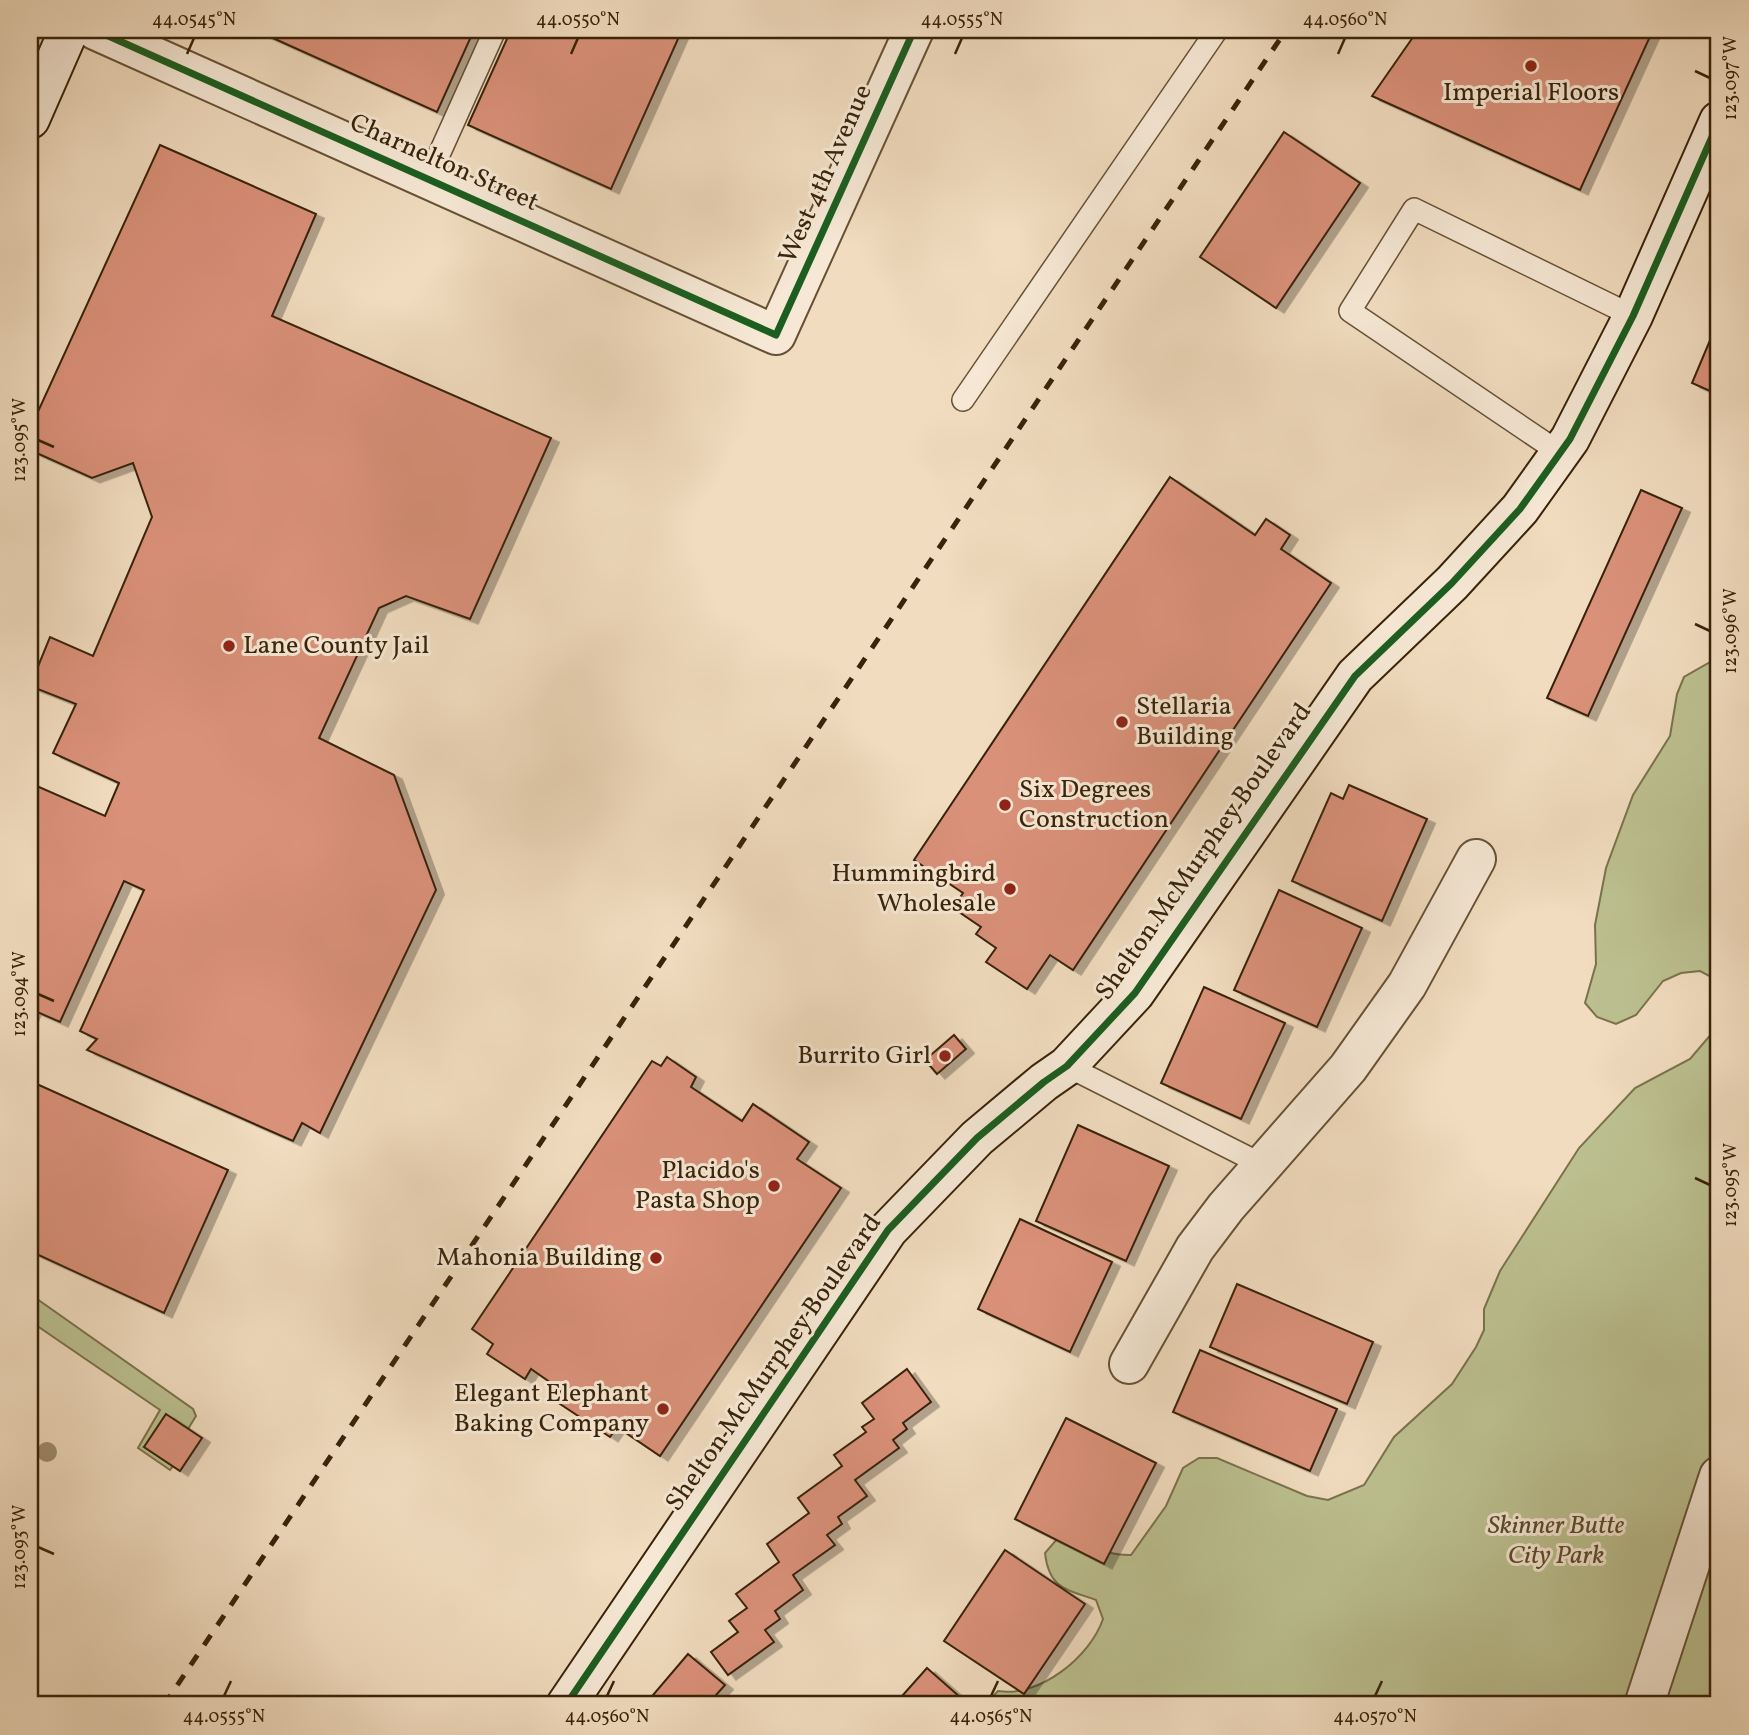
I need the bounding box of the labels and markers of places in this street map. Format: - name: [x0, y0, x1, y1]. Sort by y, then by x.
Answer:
- marker: Imperial Floors: [1523, 58, 1539, 74]
- place label: Imperial Floors: [1443, 75, 1619, 111]
- place label: Lane County Jail: [243, 628, 429, 664]
- marker: Lane County Jail: [221, 638, 237, 654]
- place label: Stellaria Building: [1136, 689, 1234, 755]
- marker: Stellaria Building: [1114, 714, 1130, 730]
- place label: Six Degrees Construction: [1019, 772, 1169, 838]
- marker: Six Degrees Construction: [997, 797, 1013, 813]
- place label: Hummingbird Wholesale: [831, 856, 996, 922]
- marker: Hummingbird Wholesale: [1002, 881, 1018, 897]
- place label: Burrito Girl: [797, 1038, 931, 1074]
- marker: Burrito Girl: [937, 1048, 953, 1064]
- place label: Placido's Pasta Shop: [635, 1153, 760, 1219]
- marker: Placido's Pasta Shop: [766, 1178, 782, 1194]
- place label: Mahonia Building: [436, 1240, 642, 1276]
- marker: Mahonia Building: [648, 1250, 664, 1266]
- place label: Elegant Elephant Baking Company: [454, 1376, 649, 1442]
- marker: Elegant Elephant Baking Company: [655, 1401, 671, 1417]

